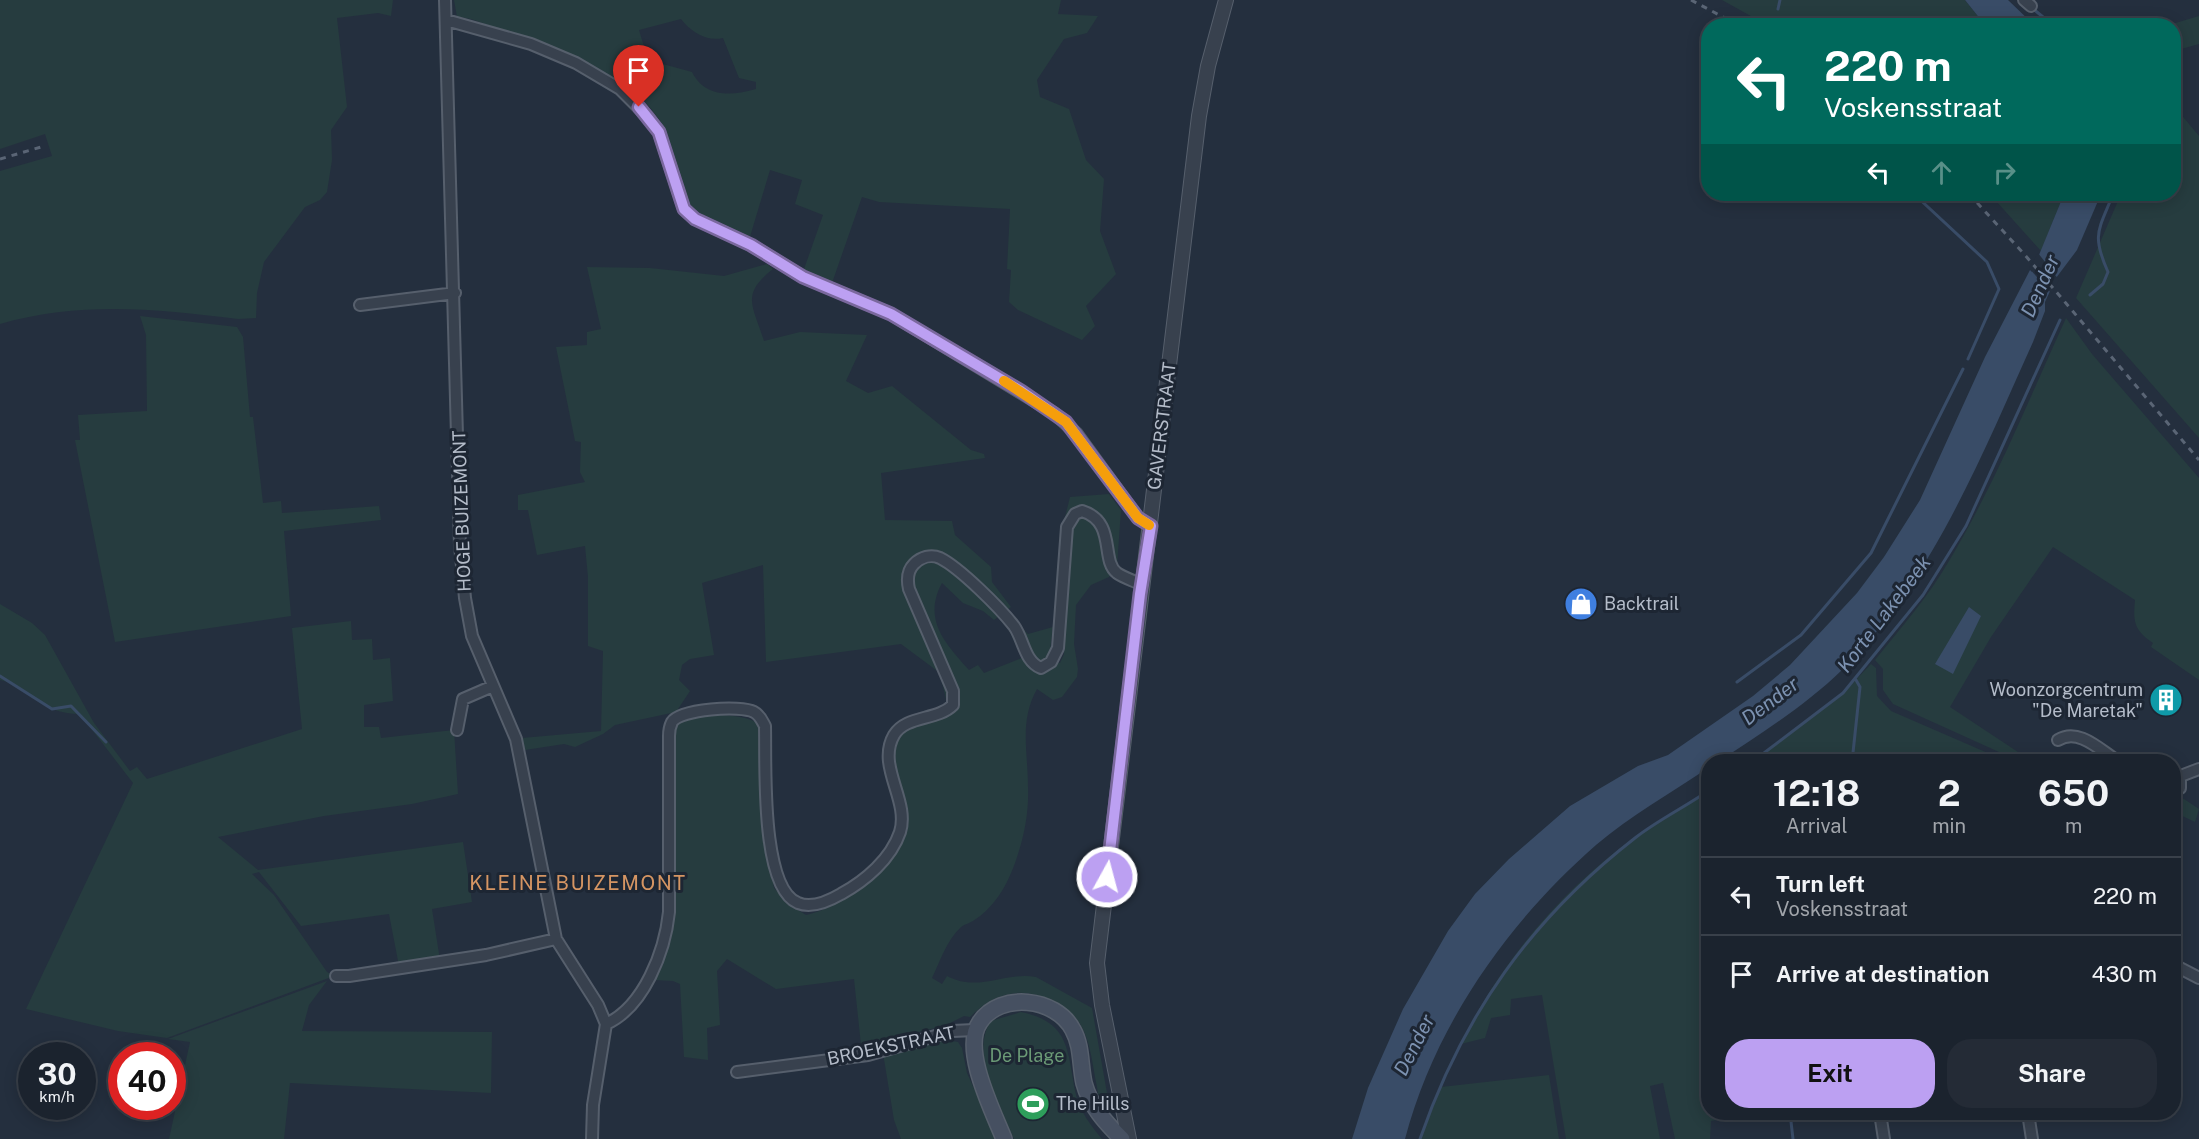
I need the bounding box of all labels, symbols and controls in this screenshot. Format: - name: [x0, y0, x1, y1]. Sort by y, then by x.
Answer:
- text: 220 m: [1824, 41, 1952, 90]
- icon: left: [1725, 42, 1803, 120]
- pin: [613, 45, 664, 107]
- icon: arrive: [622, 54, 655, 87]
- text: Voskensstraat: [1824, 91, 2002, 123]
- icon: left: [1862, 156, 1895, 189]
- icon: ahead: [1925, 156, 1958, 189]
- icon: right: [1988, 156, 2021, 189]
- water label: Dender: [2016, 251, 2064, 321]
- street label: GAVERSTRAAT: [1143, 360, 1180, 491]
- street label: HOGE BUIZEMONT: [448, 430, 475, 592]
- water label: Korte Lakebeek: [1832, 551, 1936, 677]
- shop icon: Backtrail: [1563, 586, 1599, 622]
- place label: Backtrail: [1604, 593, 1679, 614]
- water label: Dender: [1737, 671, 1804, 730]
- place label: Woonzorgcentrum "De Maretak": [1989, 679, 2143, 721]
- building icon: Woonzorgcentrum "De Maretak": [2148, 682, 2184, 718]
- text: 12:18: [1773, 772, 1860, 814]
- text: 2: [1938, 772, 1961, 814]
- text: 650: [2038, 772, 2109, 814]
- text: Arrival: [1786, 814, 1847, 838]
- text: min: [1932, 814, 1966, 838]
- text: m: [2065, 814, 2082, 838]
- position arrow: [1075, 845, 1139, 909]
- district label: KLEINE BUIZEMONT: [469, 871, 687, 895]
- text: Turn left: [1776, 871, 1865, 897]
- icon: left: [1725, 880, 1758, 913]
- text: 220 m: [2093, 883, 2157, 909]
- text: Voskensstraat: [1776, 897, 1908, 921]
- icon: arrive: [1725, 958, 1758, 991]
- text: Arrive at destination: [1776, 961, 1989, 987]
- text: 430 m: [2092, 961, 2157, 987]
- water label: Dender: [1388, 1010, 1440, 1080]
- street label: BROEKSTRAAT: [825, 1022, 957, 1069]
- button: Exit: [1725, 1039, 1935, 1108]
- button: Share: [1947, 1039, 2157, 1108]
- speed limit sign: 40: [108, 1042, 186, 1120]
- park label: De Plage: [990, 1045, 1064, 1066]
- text: 30: [37, 1056, 77, 1092]
- sports icon: The Hills: [1015, 1086, 1051, 1122]
- text: km/h: [39, 1088, 75, 1105]
- place label: The Hills: [1056, 1093, 1129, 1114]

